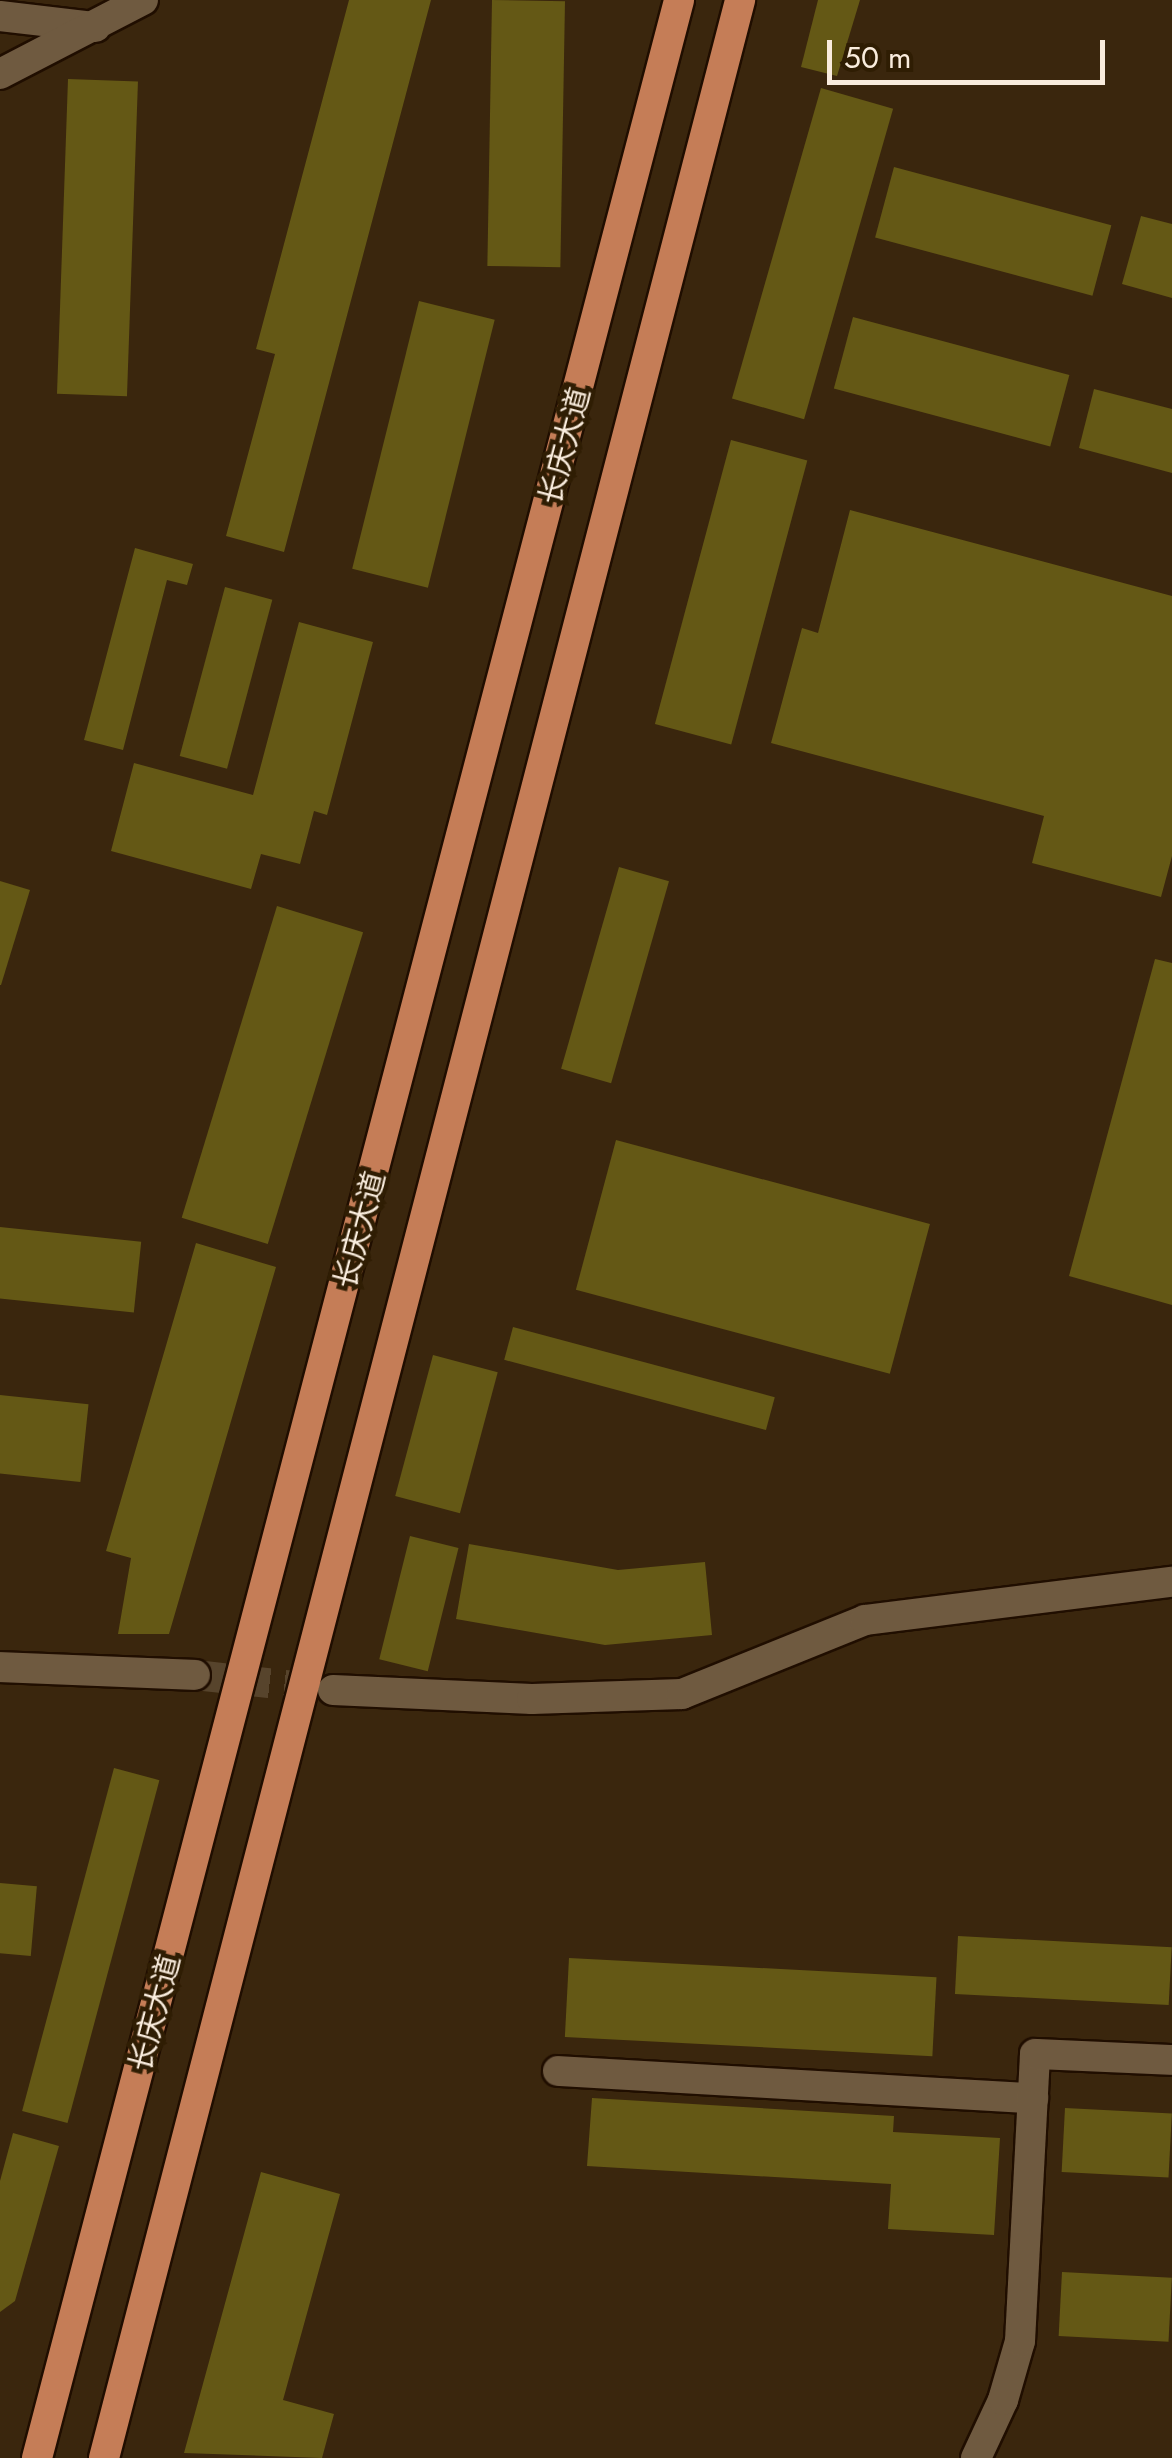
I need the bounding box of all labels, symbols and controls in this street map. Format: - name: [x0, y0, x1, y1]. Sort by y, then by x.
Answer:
- scale bar: [832, 20, 1110, 82]
- text: 50 m: [844, 36, 911, 79]
- street label: 长庆大道: [532, 383, 598, 509]
- street label: 长庆大道: [327, 1167, 393, 1293]
- street label: 长庆大道: [122, 1950, 188, 2076]

